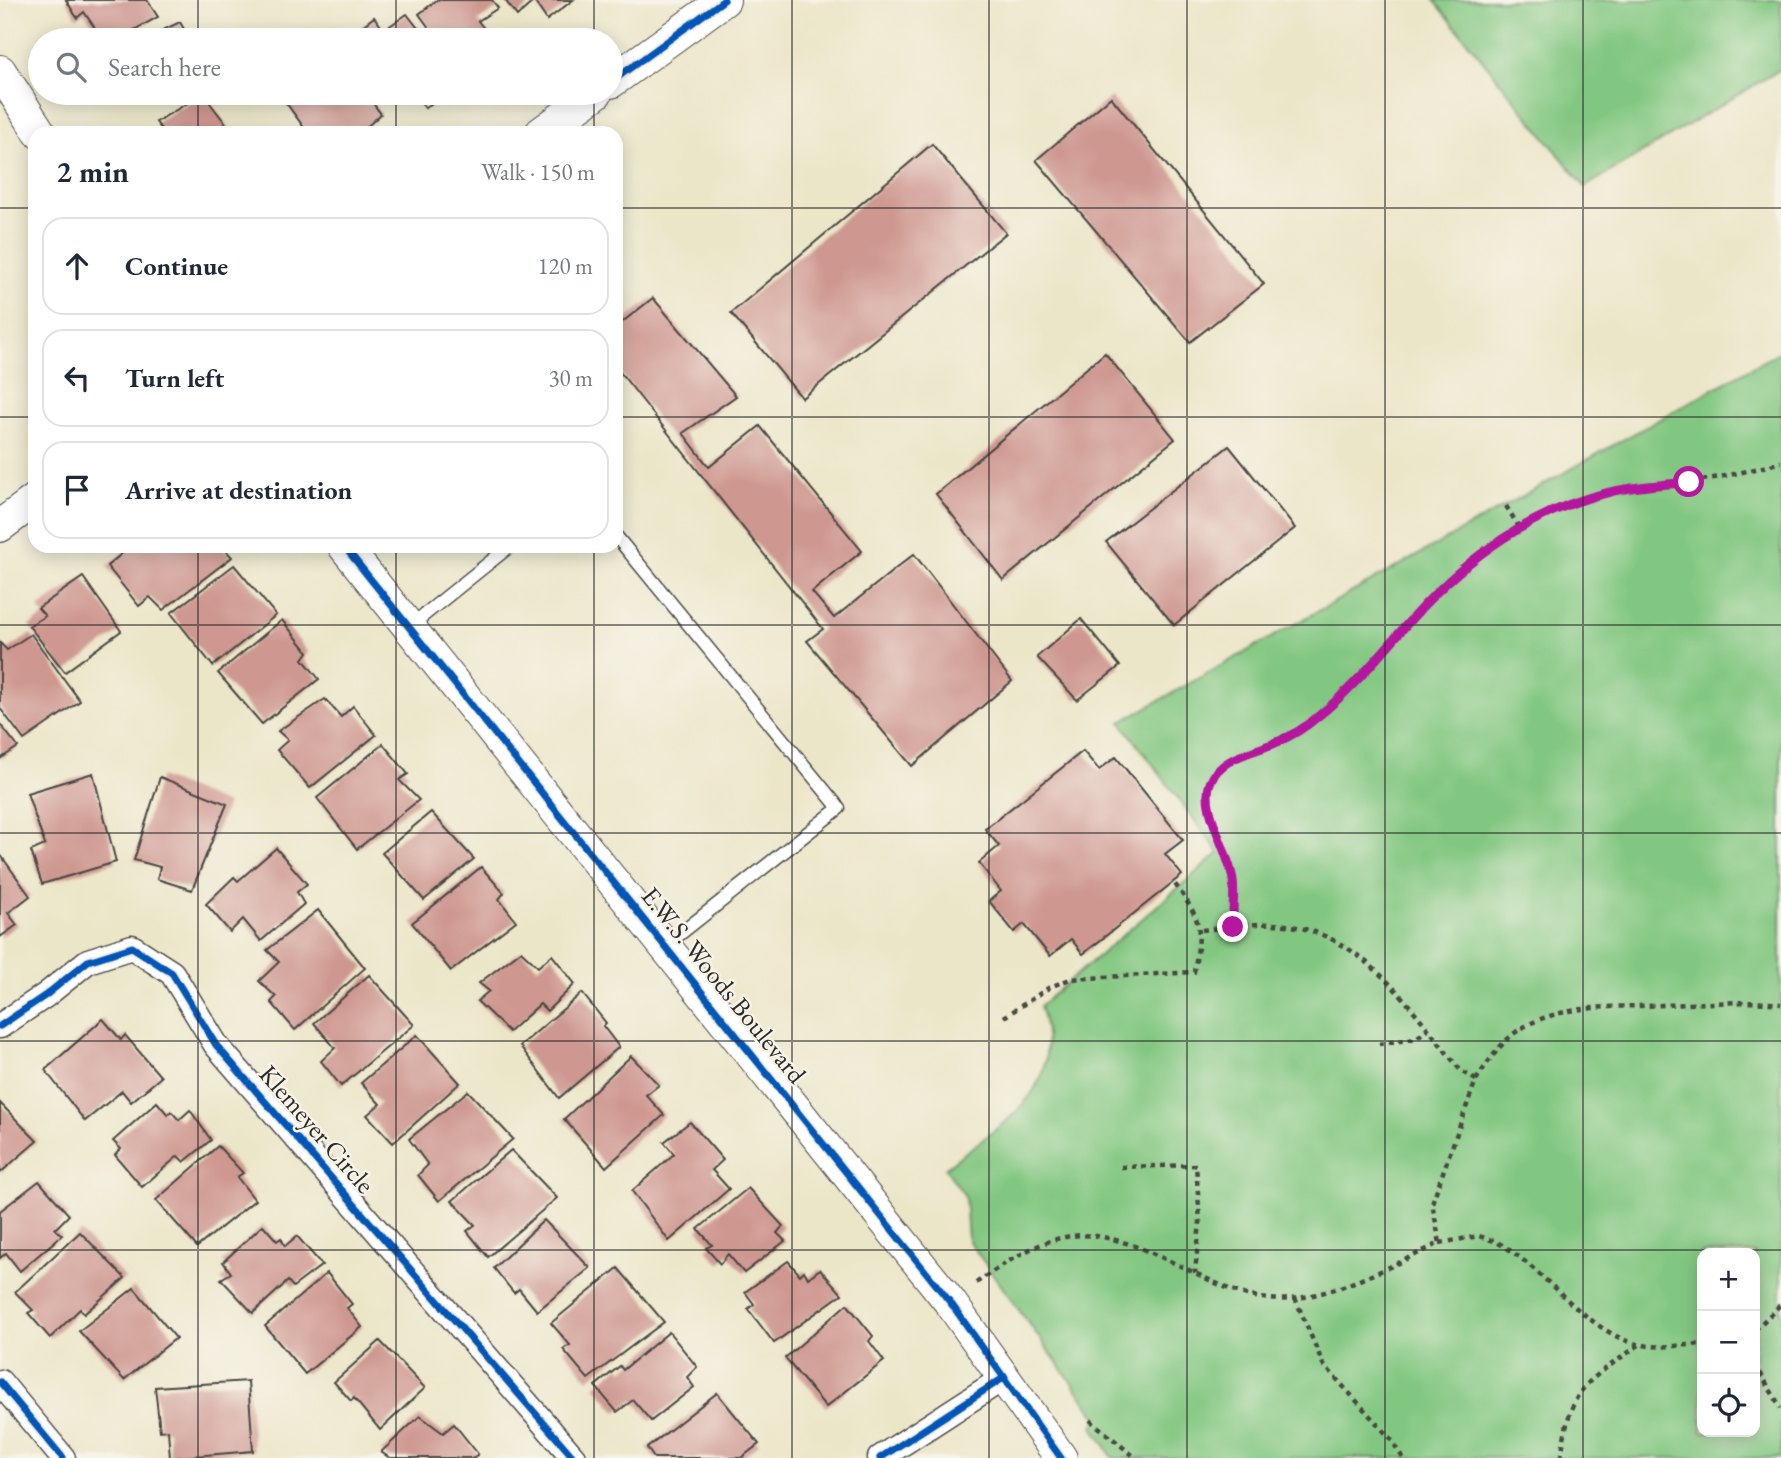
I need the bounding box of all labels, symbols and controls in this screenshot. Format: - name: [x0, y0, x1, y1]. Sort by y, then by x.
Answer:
- search box: [28, 28, 623, 105]
- icon: search: [52, 48, 90, 86]
- text: Search here: [108, 50, 221, 84]
- text: 2 min: [56, 152, 129, 191]
- text: Walk · 150 m: [481, 157, 595, 187]
- icon: ahead: [58, 247, 96, 285]
- text: Continue: [125, 249, 228, 283]
- text: 120 m: [537, 251, 593, 281]
- icon: left: [58, 359, 96, 397]
- text: Turn left: [125, 361, 224, 395]
- text: 30 m: [548, 363, 593, 393]
- route start: [1673, 466, 1704, 497]
- icon: arrive: [58, 471, 96, 509]
- text: Arrive at destination: [125, 473, 352, 507]
- street label: E.W.S. Woods Boulevard: [634, 880, 814, 1091]
- route end: [1217, 911, 1248, 942]
- street label: Klemeyer Circle: [252, 1058, 382, 1200]
- map controls: [1697, 1248, 1760, 1437]
- button: +: [1697, 1248, 1760, 1311]
- button: −: [1697, 1311, 1760, 1374]
- button: locate: [1697, 1374, 1760, 1437]

